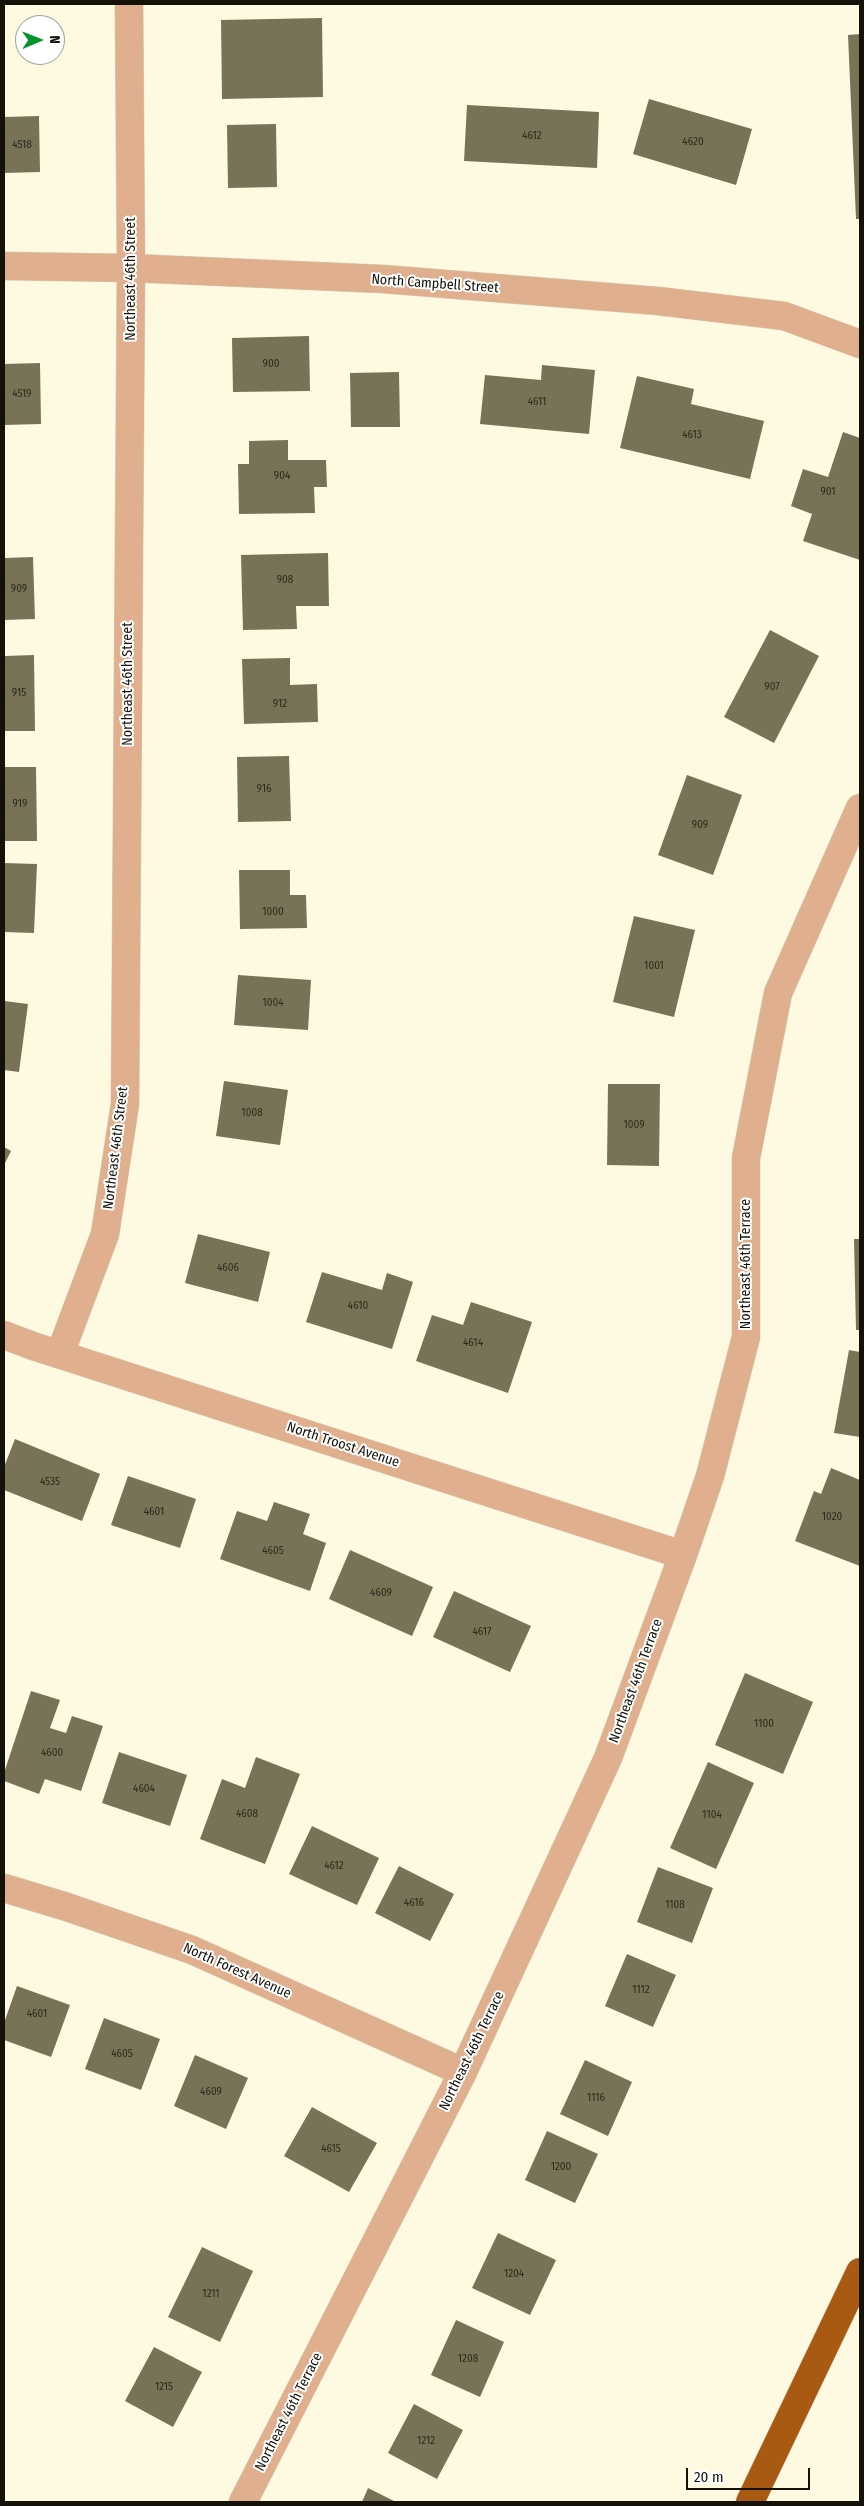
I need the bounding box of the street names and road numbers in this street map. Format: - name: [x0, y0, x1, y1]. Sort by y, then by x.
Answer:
- street label: Northeast 46th Street: [123, 217, 139, 341]
- street label: North Campbell Street: [371, 271, 499, 297]
- street label: Northeast 46th Street: [120, 622, 136, 746]
- street label: Northeast 46th Street: [100, 1086, 132, 1210]
- street label: Northeast 46th Terrace: [738, 1199, 754, 1329]
- street label: North Troost Avenue: [285, 1419, 401, 1471]
- street label: Northeast 46th Terrace: [606, 1617, 666, 1745]
- street label: North Forest Avenue: [180, 1940, 294, 2002]
- street label: Northeast 46th Terrace: [436, 1989, 508, 2113]
- street label: Northeast 46th Terrace: [252, 2350, 326, 2474]

